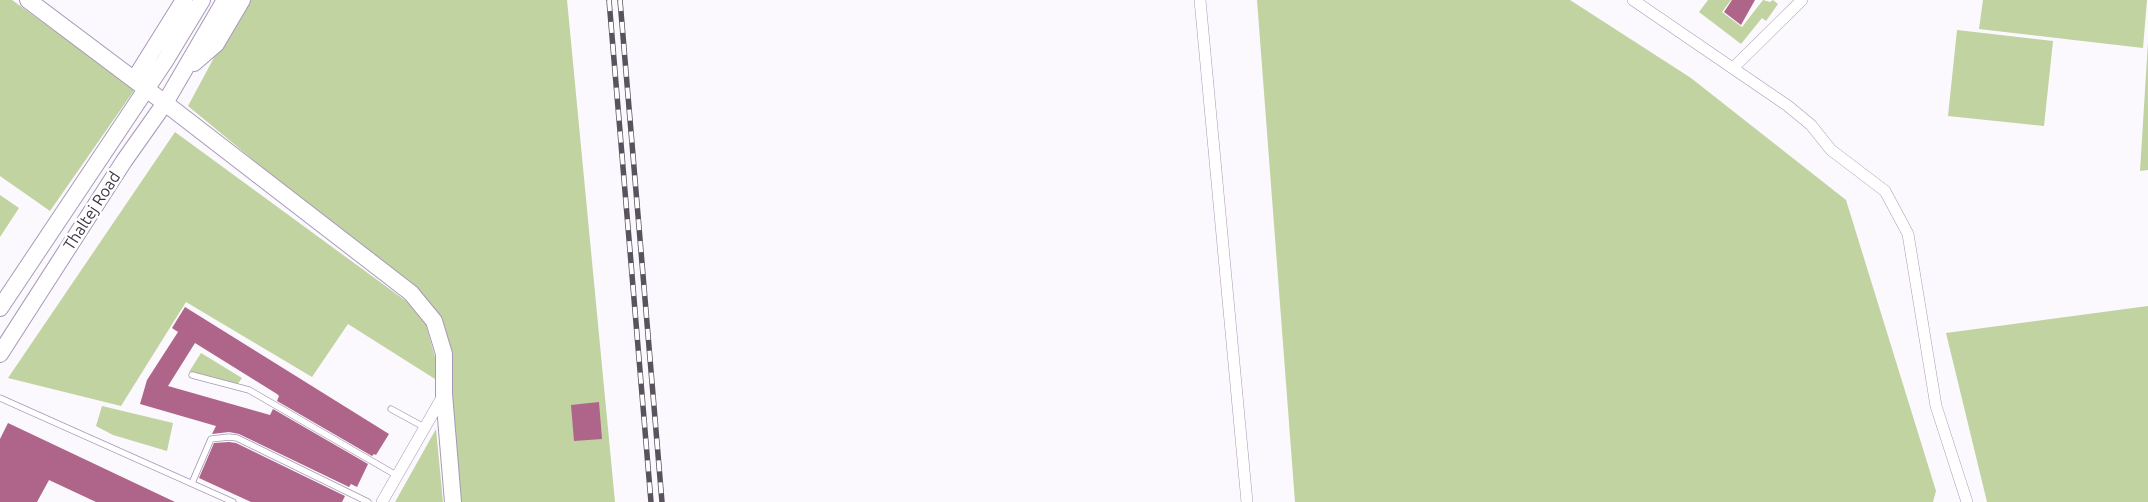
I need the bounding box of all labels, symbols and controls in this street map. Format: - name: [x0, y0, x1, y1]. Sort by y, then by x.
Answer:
- street label: Thaltej Road: [59, 168, 125, 254]

